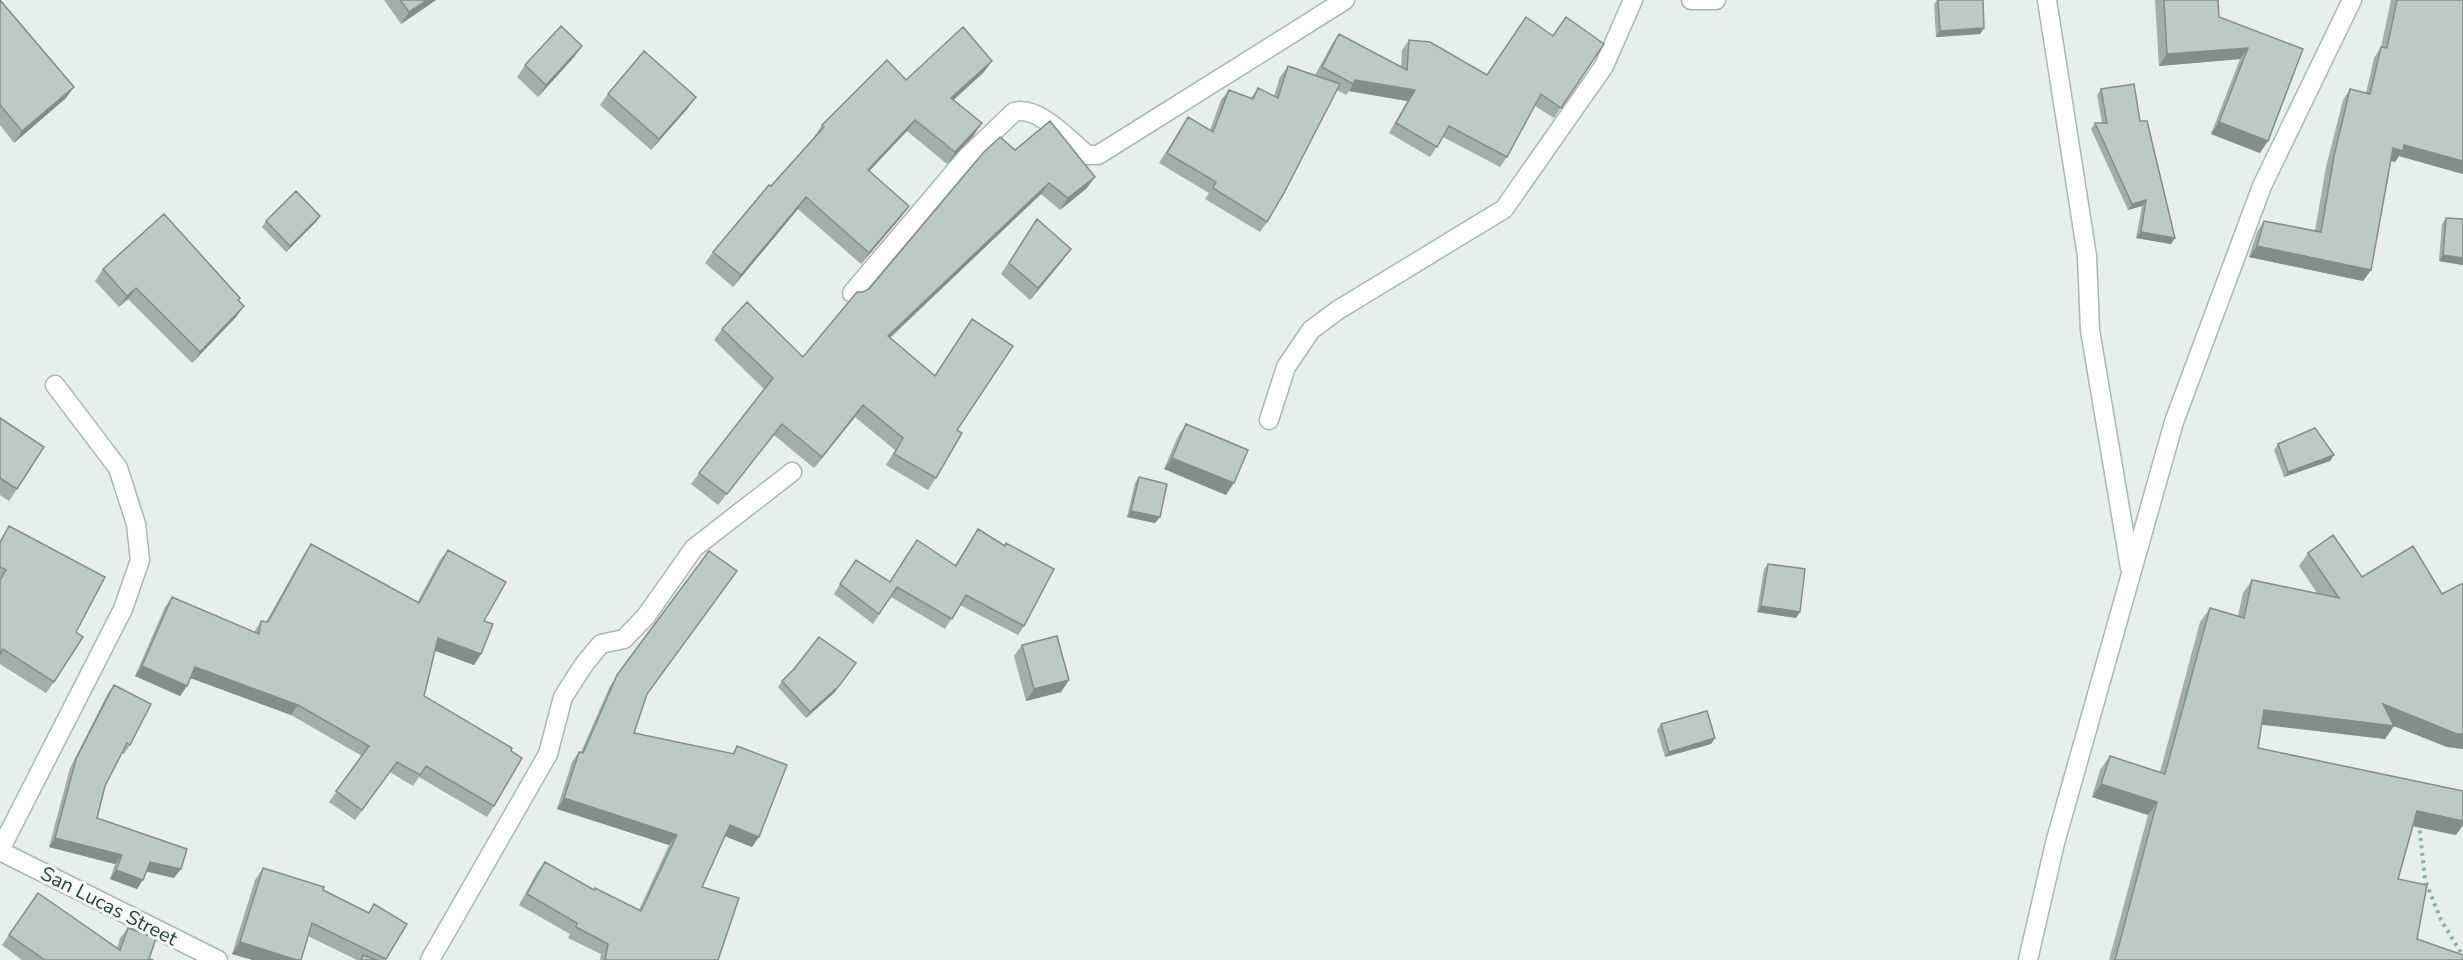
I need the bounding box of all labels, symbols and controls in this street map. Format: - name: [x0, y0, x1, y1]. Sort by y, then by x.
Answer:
- street label: San Lucas Street: [36, 860, 183, 953]

